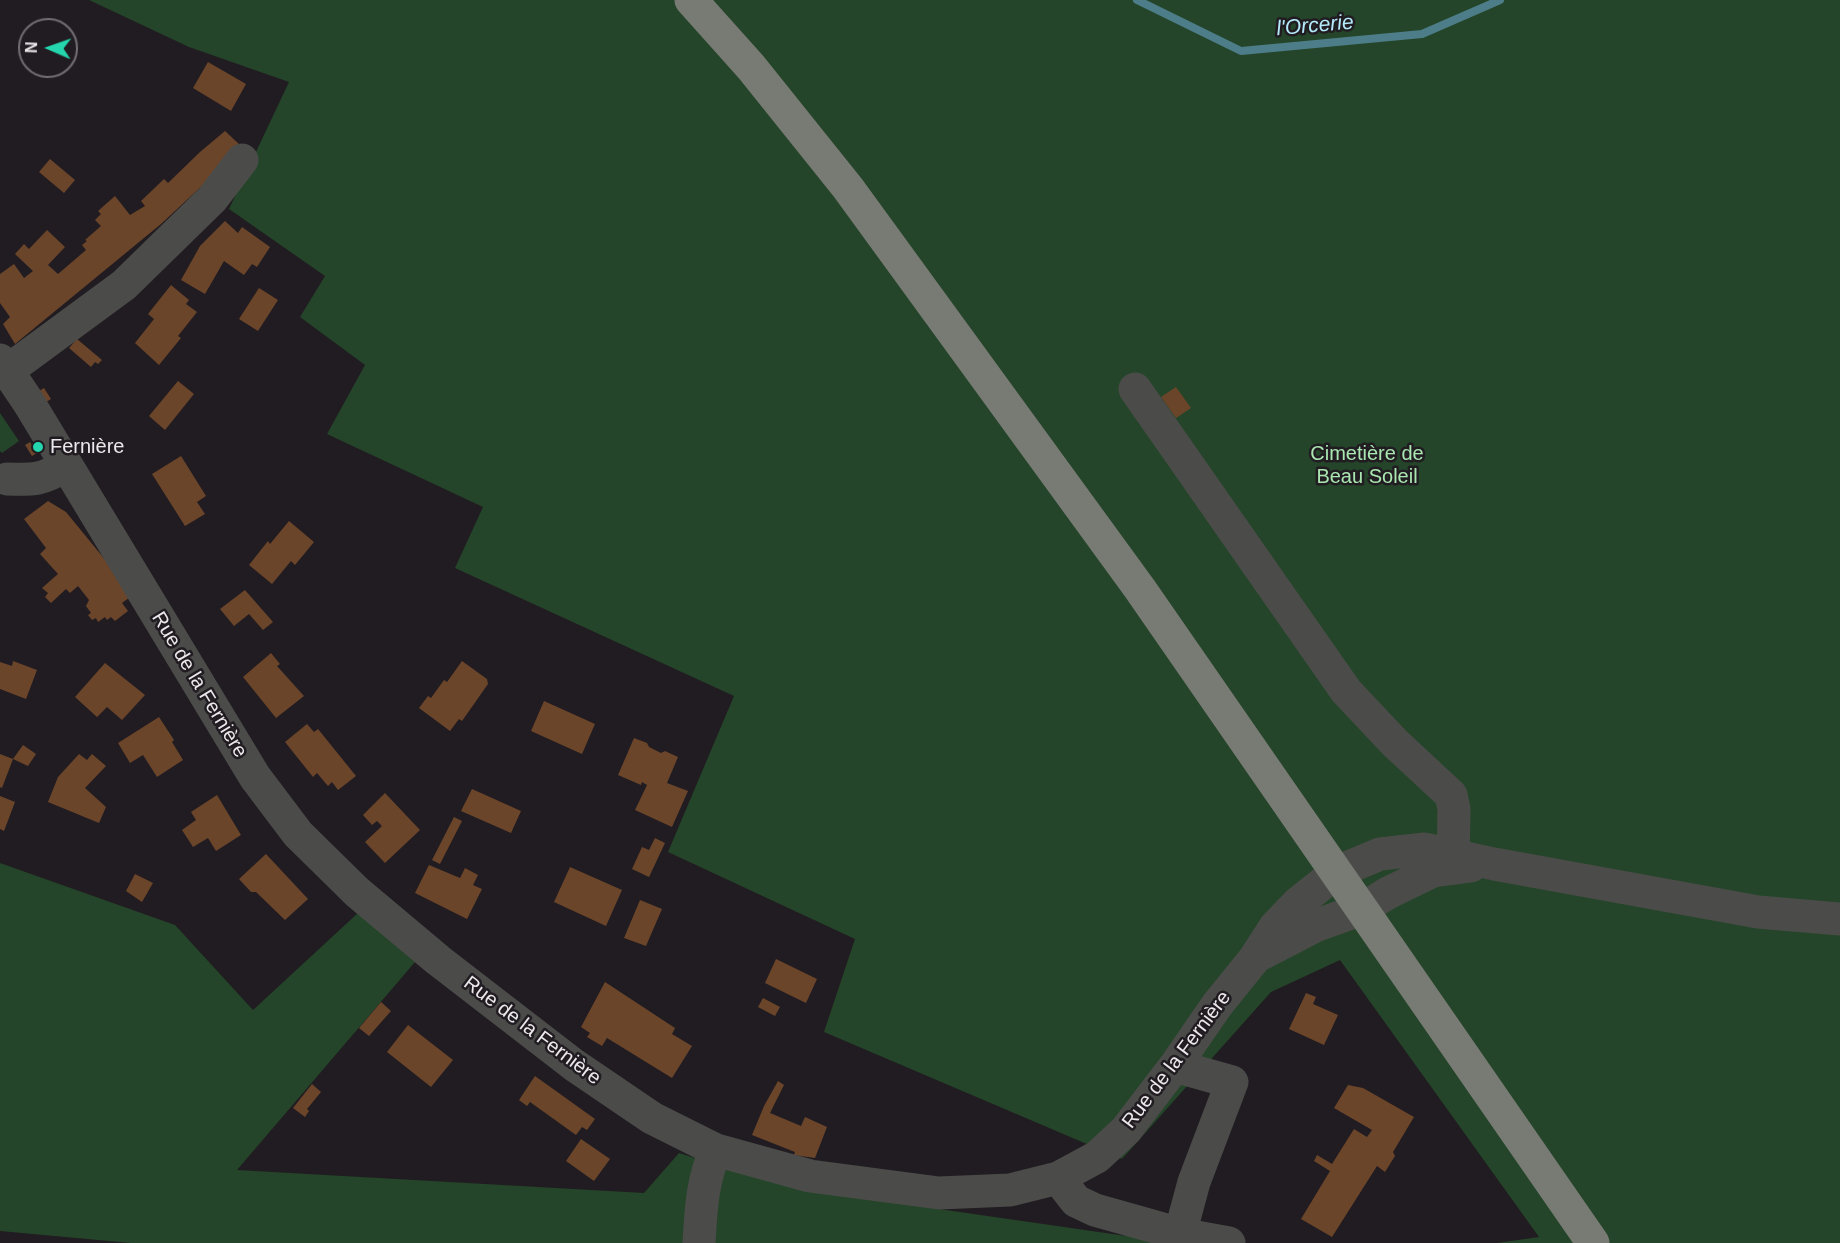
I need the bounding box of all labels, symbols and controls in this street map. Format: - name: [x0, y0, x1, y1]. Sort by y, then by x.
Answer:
- water label: l'Orcerie: [1275, 10, 1355, 42]
- north arrow: [18, 18, 78, 78]
- text: N: [23, 41, 40, 53]
- place label: Fernière: [50, 435, 124, 459]
- marker: Fernière: [31, 440, 45, 454]
- park label: Cimetière de Beau Soleil: [1310, 442, 1424, 489]
- street label: Rue de la Fernière: [146, 608, 252, 762]
- street label: Rue de la Fernière: [459, 972, 605, 1090]
- street label: Rue de la Fernière: [1118, 987, 1236, 1133]

